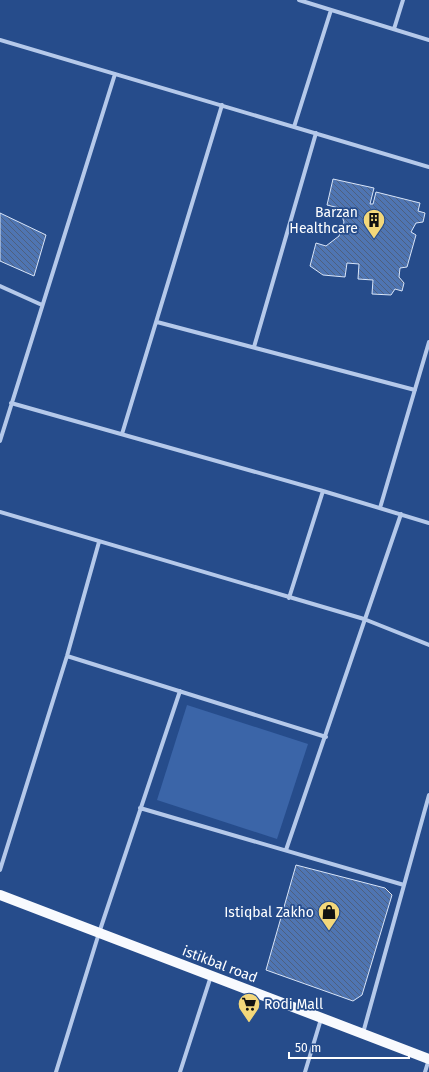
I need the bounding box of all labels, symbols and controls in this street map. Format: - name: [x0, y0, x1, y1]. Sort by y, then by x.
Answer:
- place label: Barzan Healthcare: [289, 204, 358, 237]
- building icon: Barzan Healthcare: [361, 207, 387, 240]
- shop icon: Istiqbal Zakho: [316, 899, 342, 932]
- place label: Istiqbal Zakho: [224, 904, 314, 921]
- street label: istikbal road: [180, 942, 260, 987]
- supermarket icon: Rodi Mall: [236, 991, 262, 1024]
- place label: Rodi Mall: [264, 996, 323, 1013]
- scale bar: [289, 1034, 409, 1060]
- text: 50 m: [295, 1041, 321, 1055]

